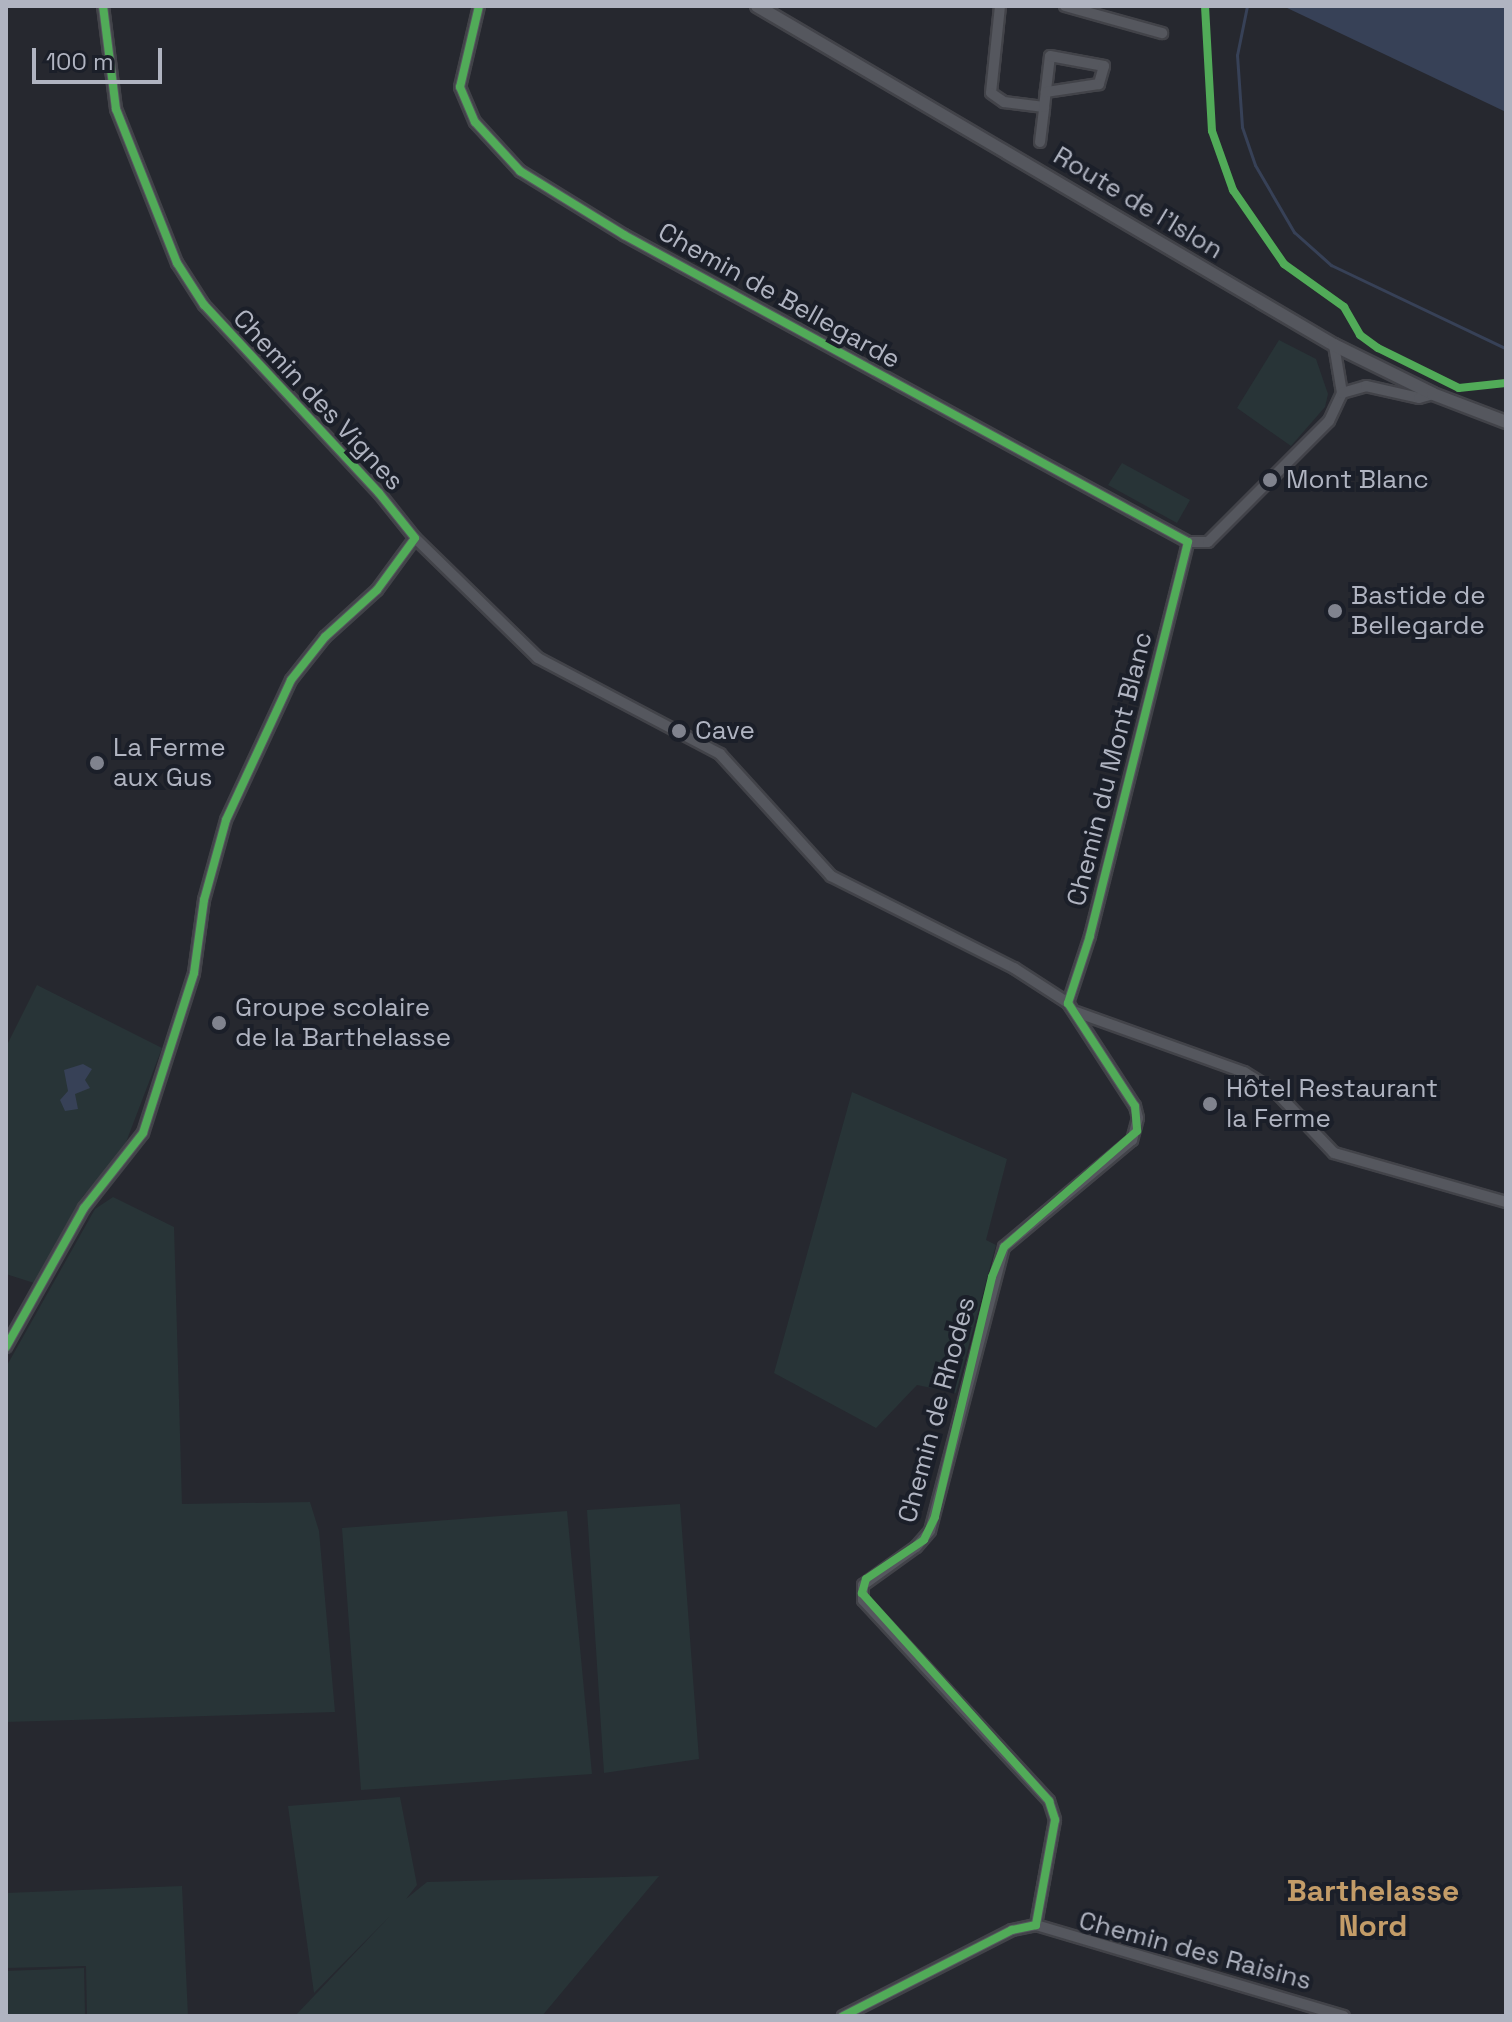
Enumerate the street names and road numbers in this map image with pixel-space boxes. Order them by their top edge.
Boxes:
street label: Route de l'Islon [1048,140,1228,266]
street label: Chemin de Bellegarde [652,216,906,376]
street label: Chemin des Vignes [226,303,410,497]
street label: Chemin du Mont Blanc [1061,629,1159,909]
street label: Chemin de Rhodes [892,1294,982,1526]
street label: Chemin des Raisins [1075,1905,1315,1997]

